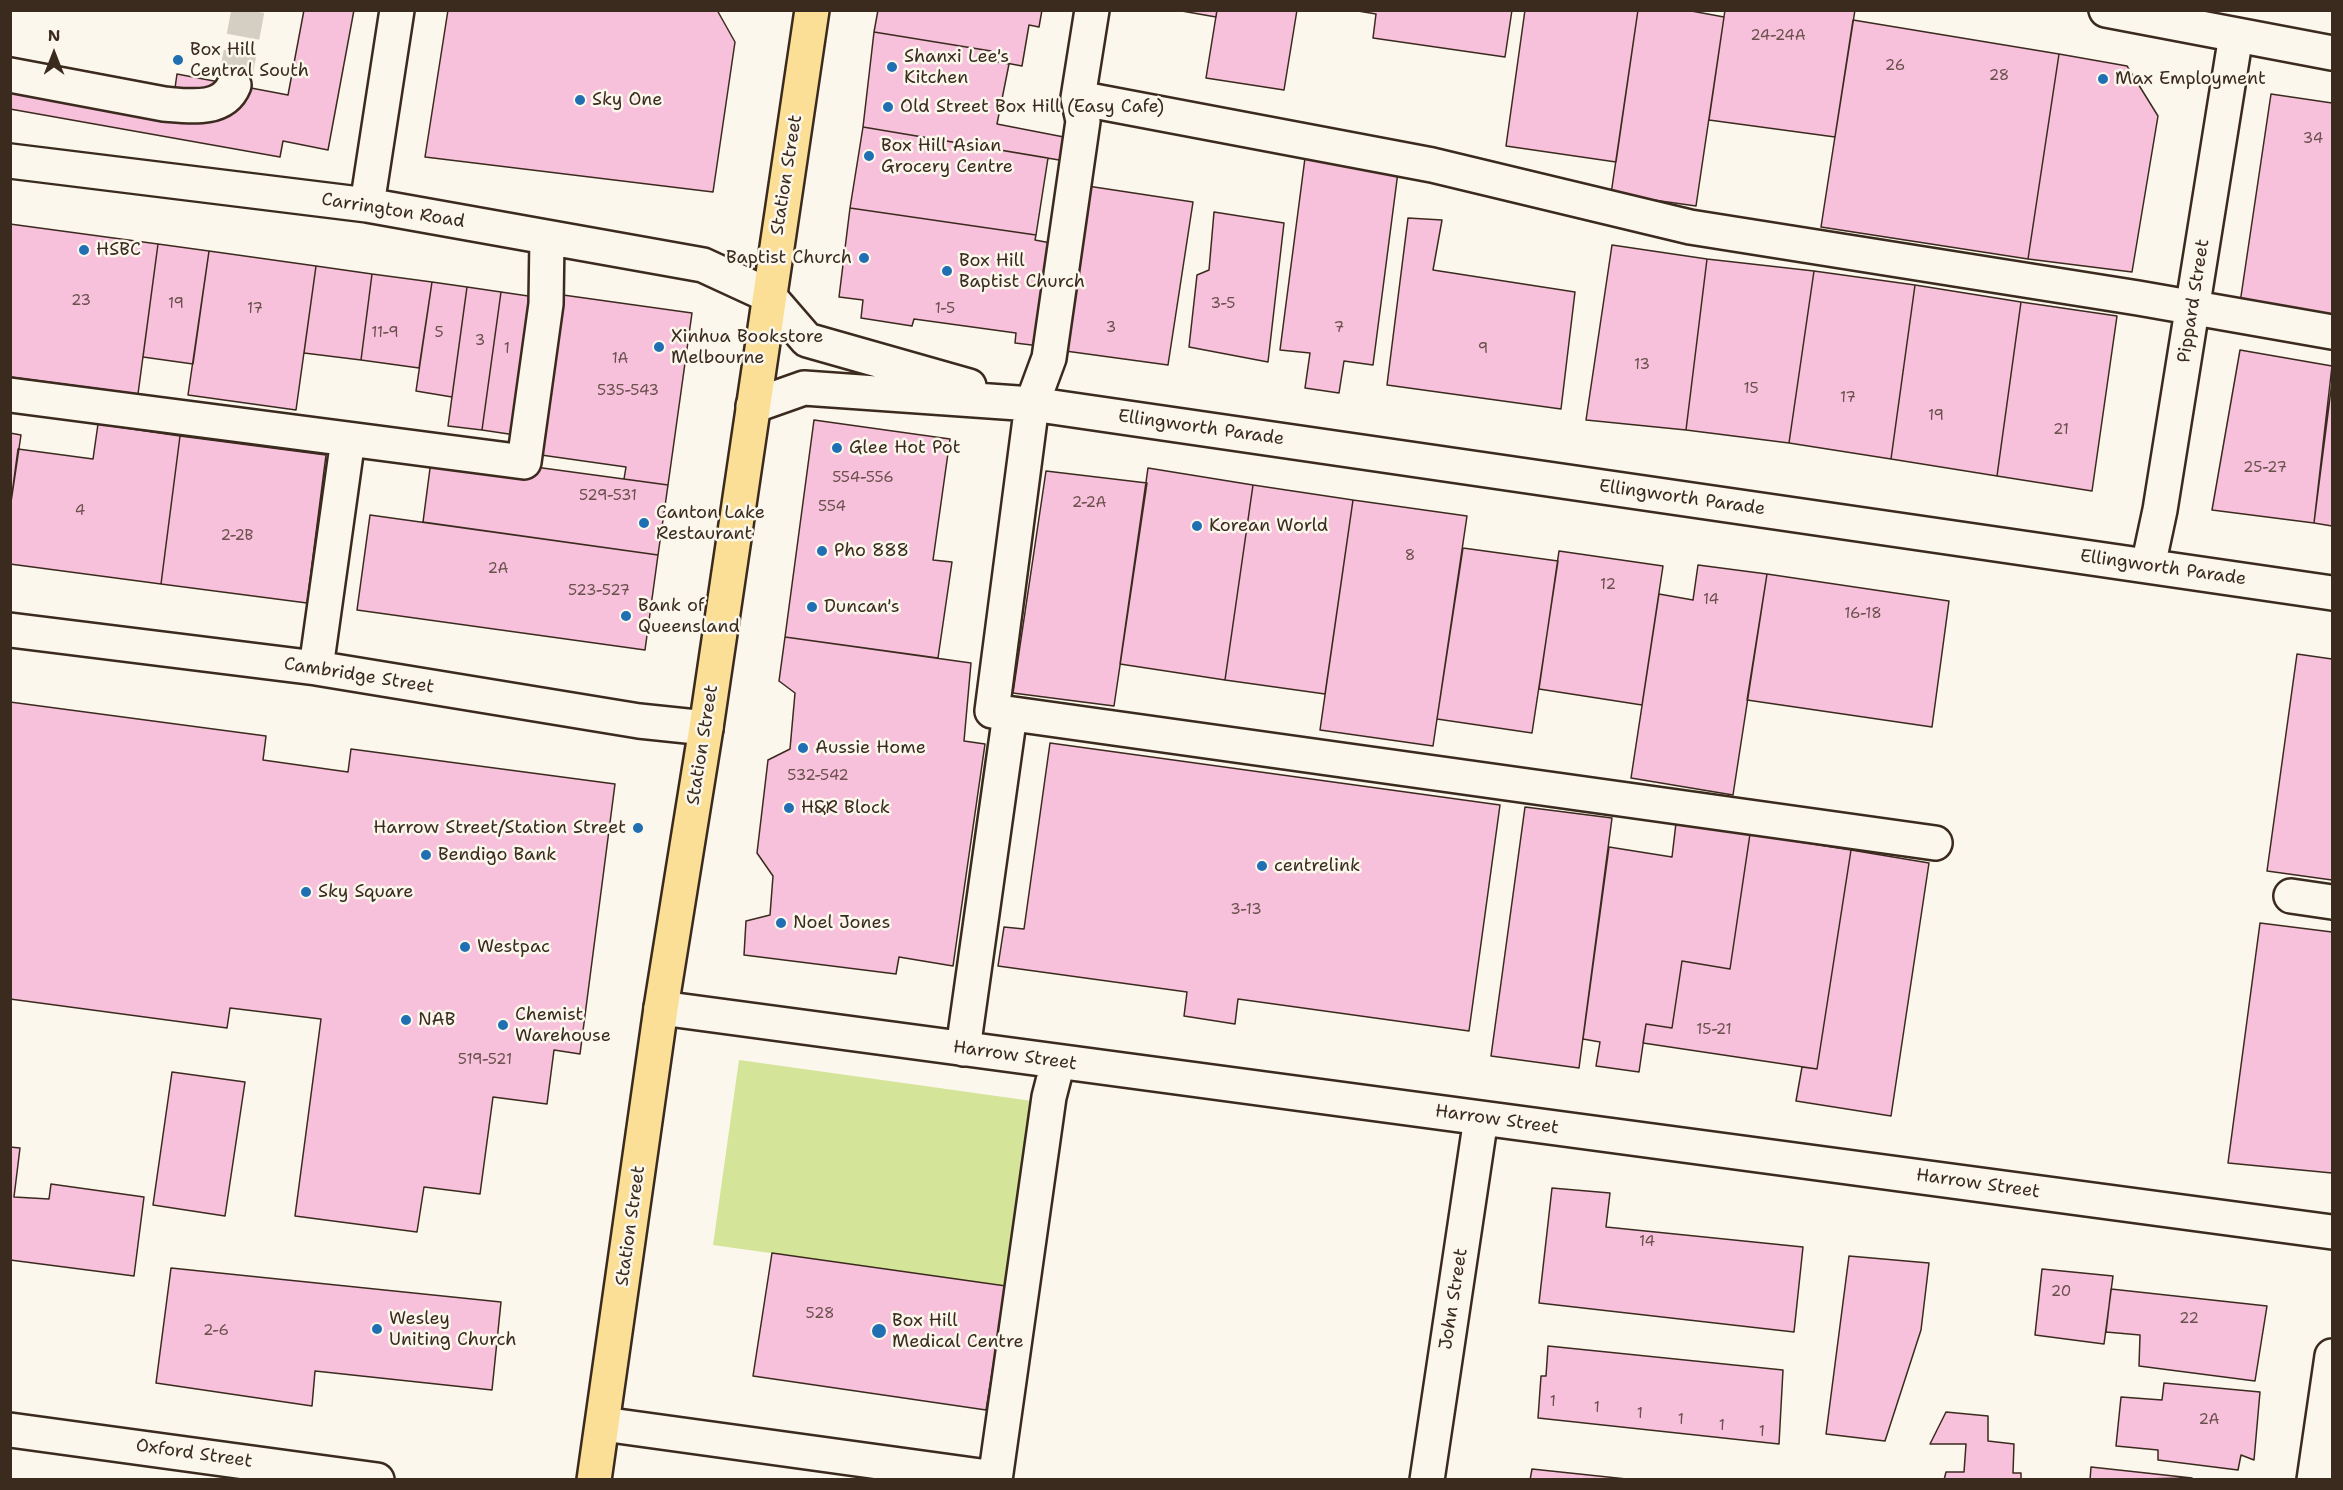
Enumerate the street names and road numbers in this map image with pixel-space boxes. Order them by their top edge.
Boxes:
street label: Station Street [767,113,807,237]
street label: Carrington Road [320,189,466,233]
street label: Pippard Street [2174,238,2214,364]
street label: Ellingworth Parade [1117,406,1285,450]
street label: Ellingworth Parade [1598,476,1766,520]
street label: Ellingworth Parade [2079,546,2247,590]
street label: Cambridge Street [282,653,436,699]
street label: Station Street [683,683,723,807]
street label: Harrow Street [952,1037,1078,1075]
street label: Harrow Street [1434,1101,1560,1139]
street label: Station Street [612,1164,650,1288]
street label: Harrow Street [1915,1165,2041,1203]
street label: John Street [1435,1247,1473,1351]
street label: Oxford Street [134,1435,254,1473]

